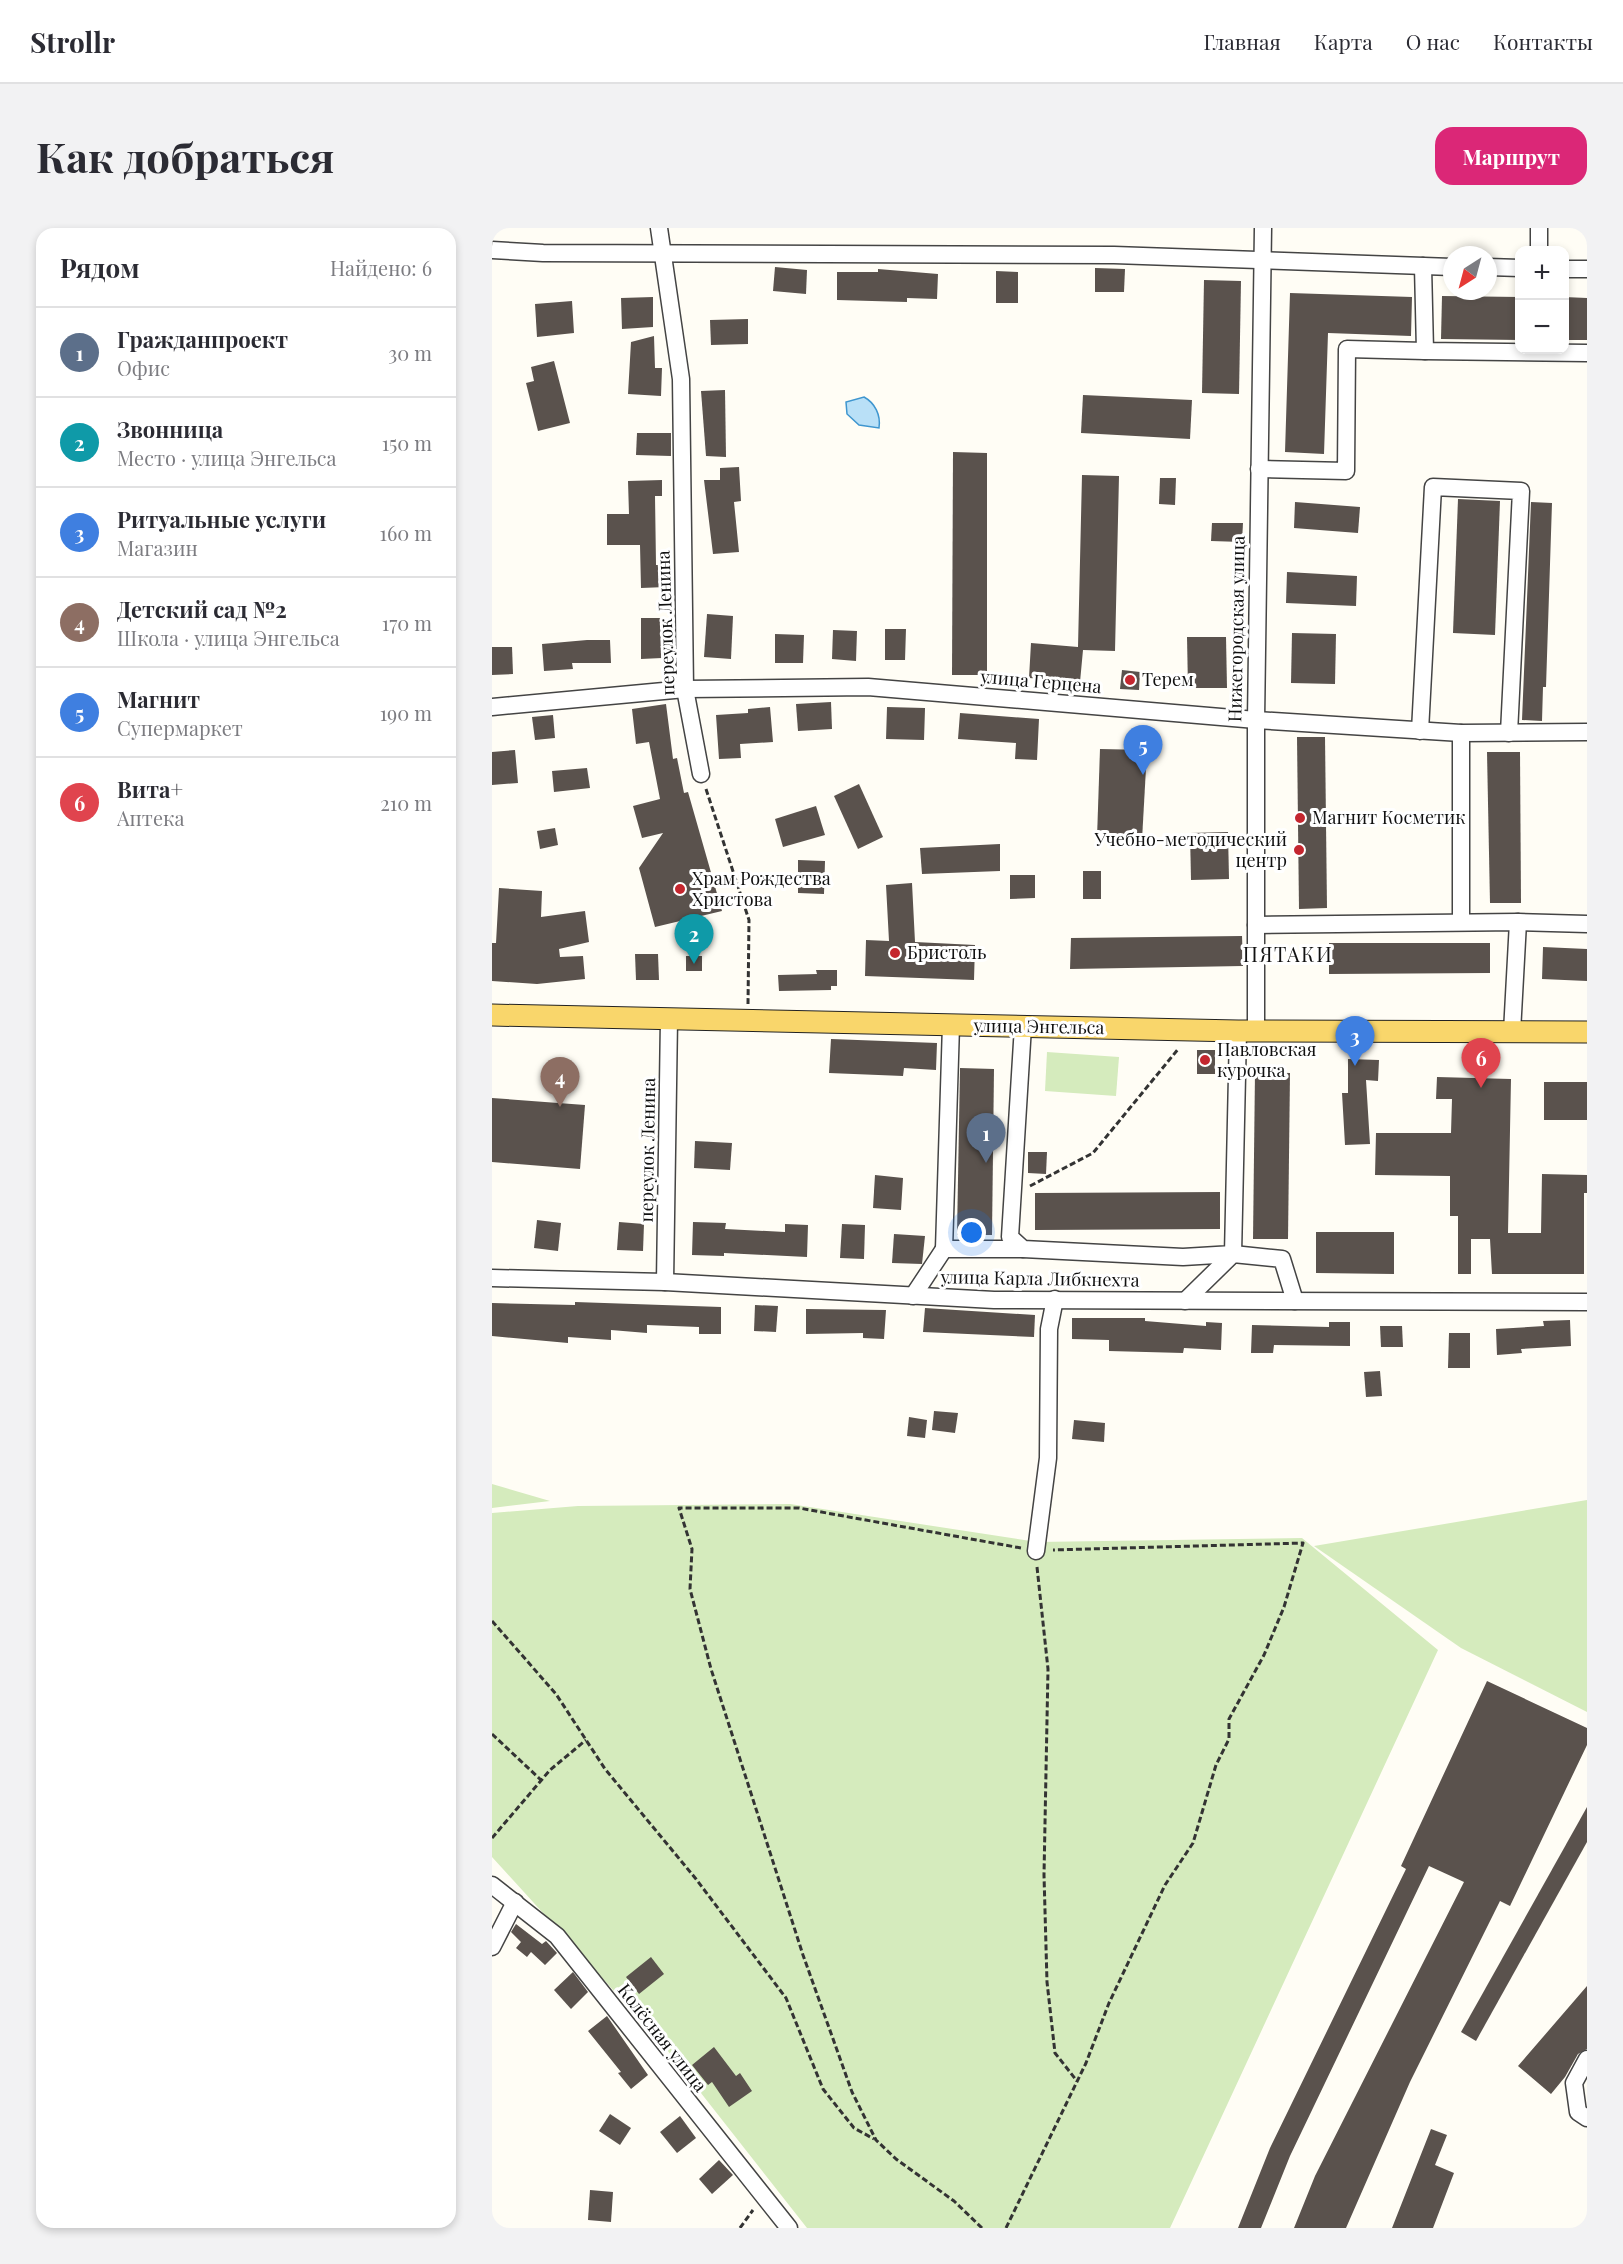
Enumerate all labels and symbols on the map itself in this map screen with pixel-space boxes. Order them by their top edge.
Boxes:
north arrow [1443,246,1497,300]
street label: Нижегородская улица [1222,535,1250,722]
street label: переулок Ленина [650,550,680,696]
street label: улица Герцена [979,664,1103,698]
place label: Терем [1142,667,1194,691]
marker: Терем [1123,673,1137,687]
pin: 5 [1124,726,1162,775]
place label: Магнит Косметик [1312,805,1466,829]
marker: Магнит Косметик [1293,811,1307,825]
place label: Учебно-методический центр [1093,827,1287,872]
marker: Учебно-методический центр [1292,843,1306,857]
place label: Храм Рождества Христова [692,866,831,911]
marker: Храм Рождества Христова [673,882,687,896]
pin: 2 [674,914,714,964]
place label: Бристоль [907,940,986,964]
district label: ПЯТАКИ [1243,940,1333,967]
marker: Бристоль [888,946,902,960]
street label: улица Энгельса [972,1013,1105,1039]
pin: 3 [1336,1016,1374,1066]
place label: Павловская курочка [1217,1037,1317,1082]
pin: 6 [1462,1038,1500,1088]
marker: Павловская курочка [1198,1053,1212,1067]
pin: 4 [540,1058,580,1107]
street label: переулок Ленина [634,1077,660,1223]
pin: 1 [966,1114,1006,1163]
your location [957,1218,986,1247]
street label: улица Карла Либкнехта [939,1264,1140,1292]
street label: Колёсная улица [613,1978,713,2097]

